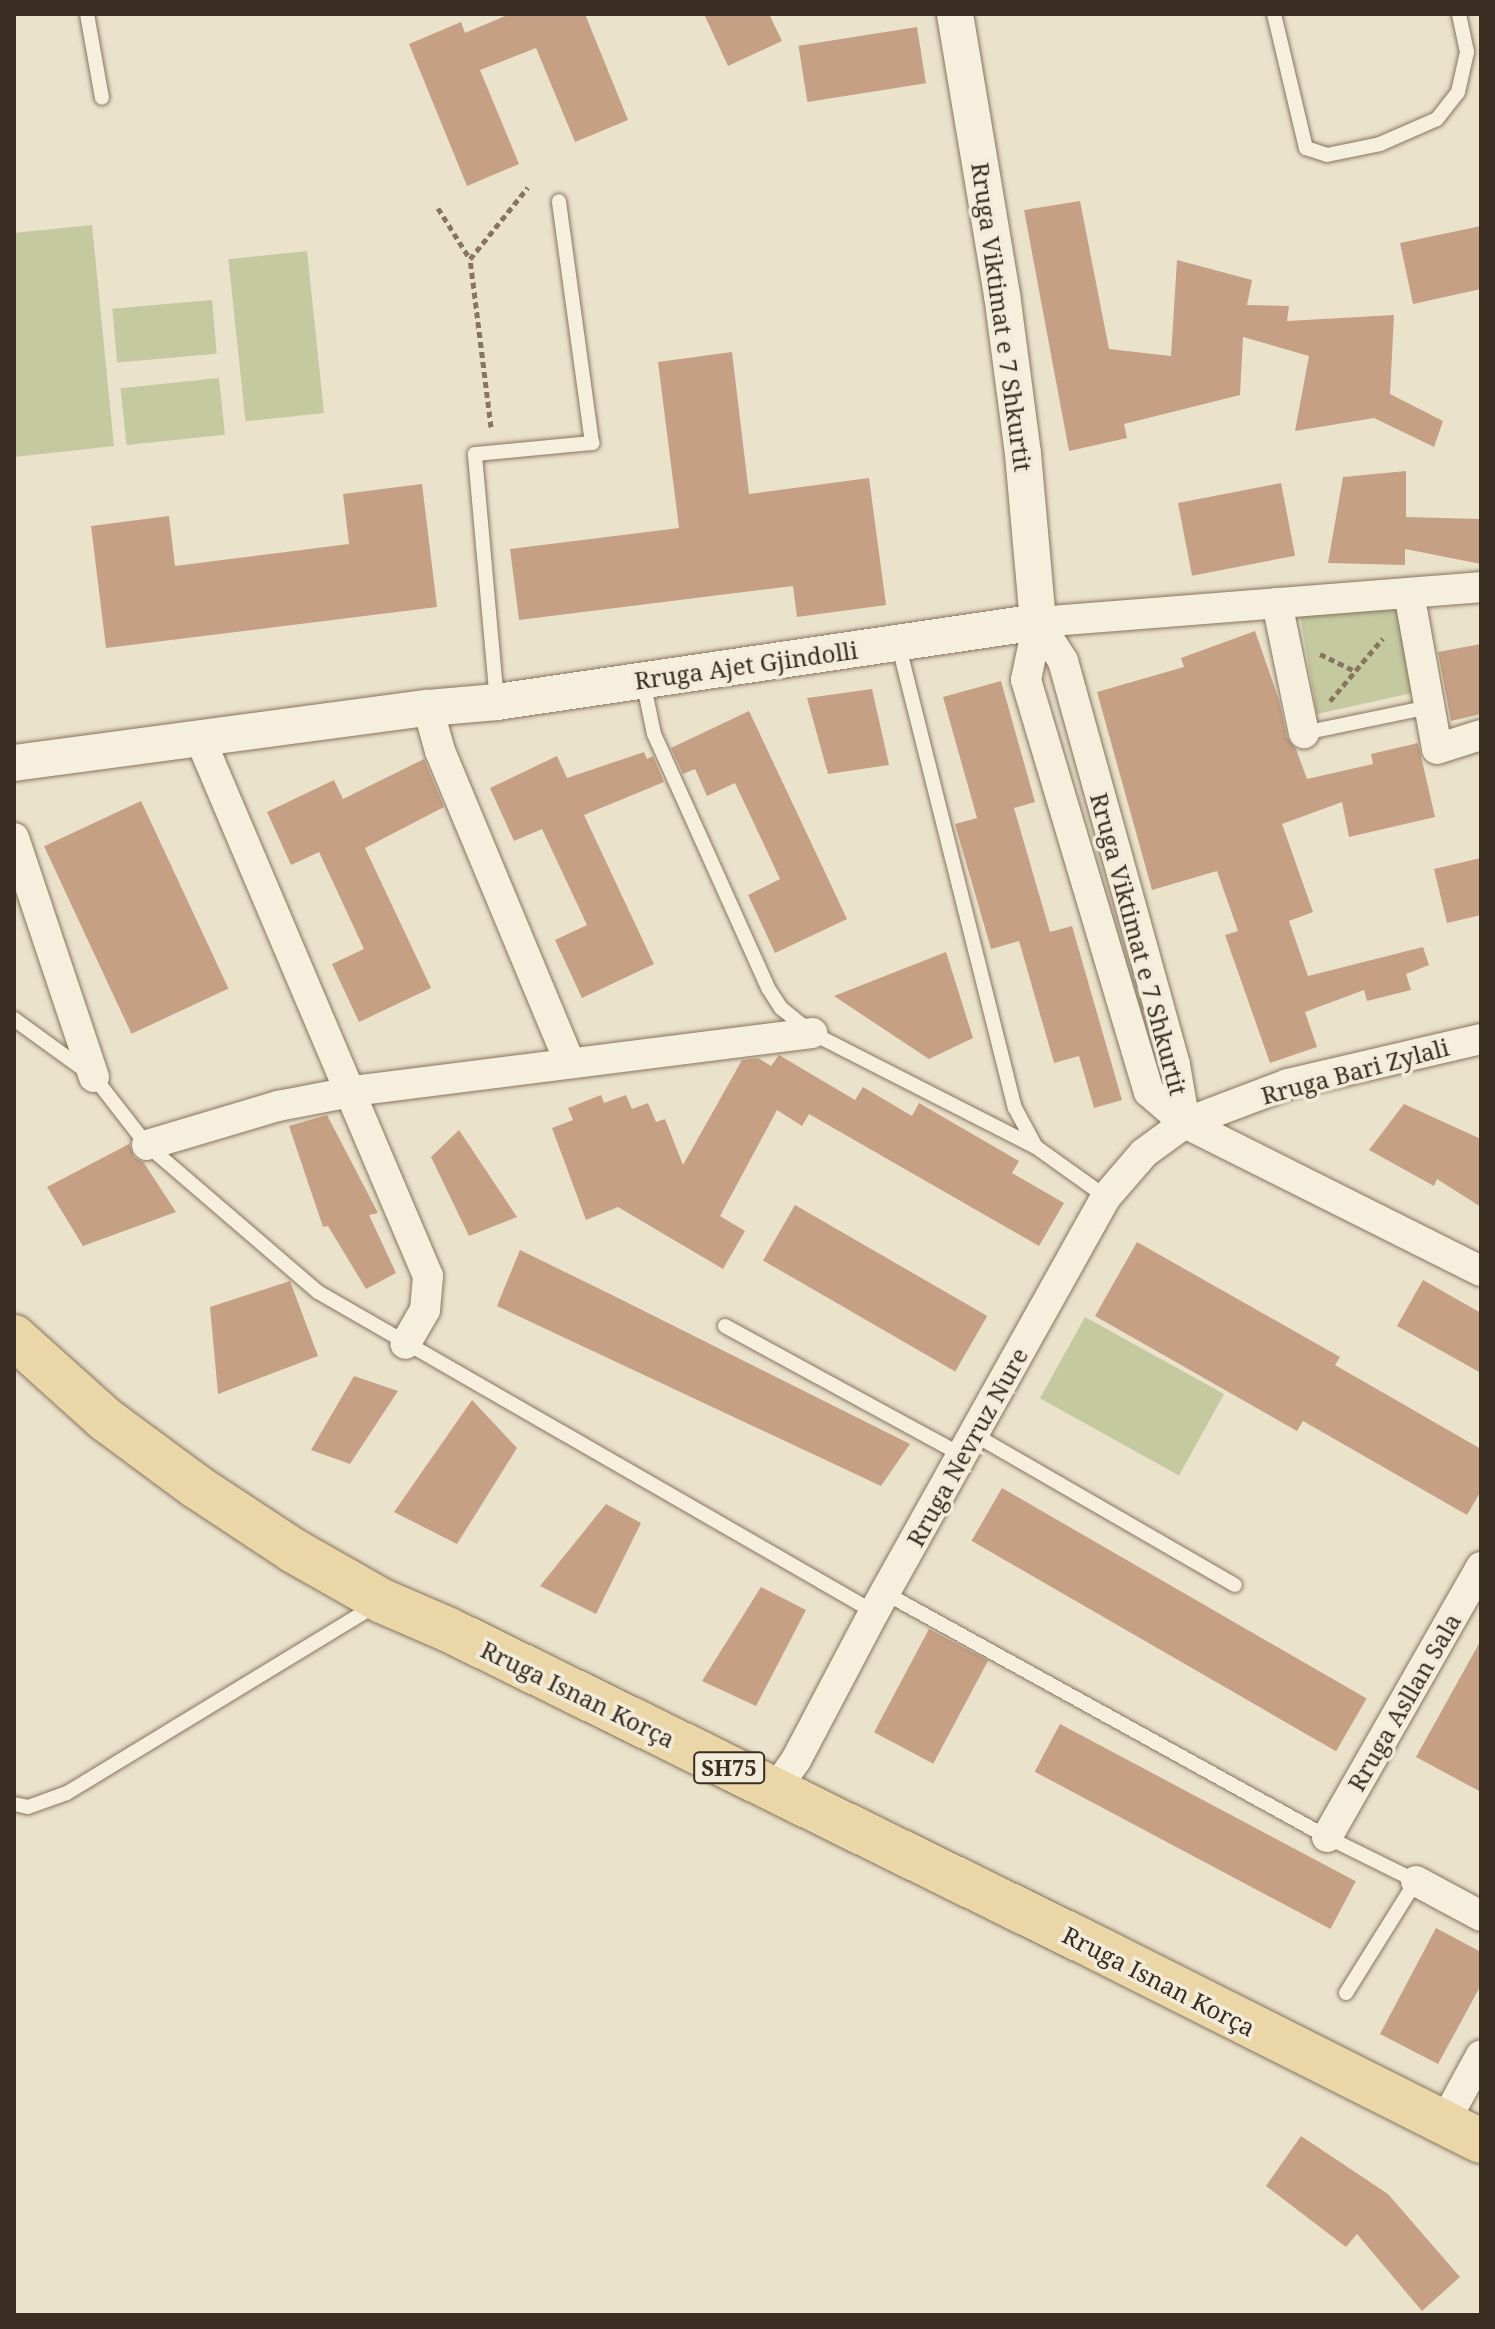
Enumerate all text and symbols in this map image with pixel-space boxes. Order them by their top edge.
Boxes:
street label: Rruga Viktimat e 7 Shkurtit [966,160,1038,474]
street label: Rruga Ajet Gjindolli [632,635,860,695]
street label: Rruga Viktimat e 7 Shkurtit [1085,790,1193,1098]
street label: Rruga Bari Zylali [1258,1032,1452,1110]
street label: Rruga Nevruz Nure [900,1343,1034,1551]
street label: Rruga Asllan Sala [1341,1608,1467,1796]
street label: Rruga Isnan Korça [476,1635,680,1753]
road number: SH75 [693,1750,765,1786]
street label: Rruga Isnan Korça [1058,1920,1260,2042]

